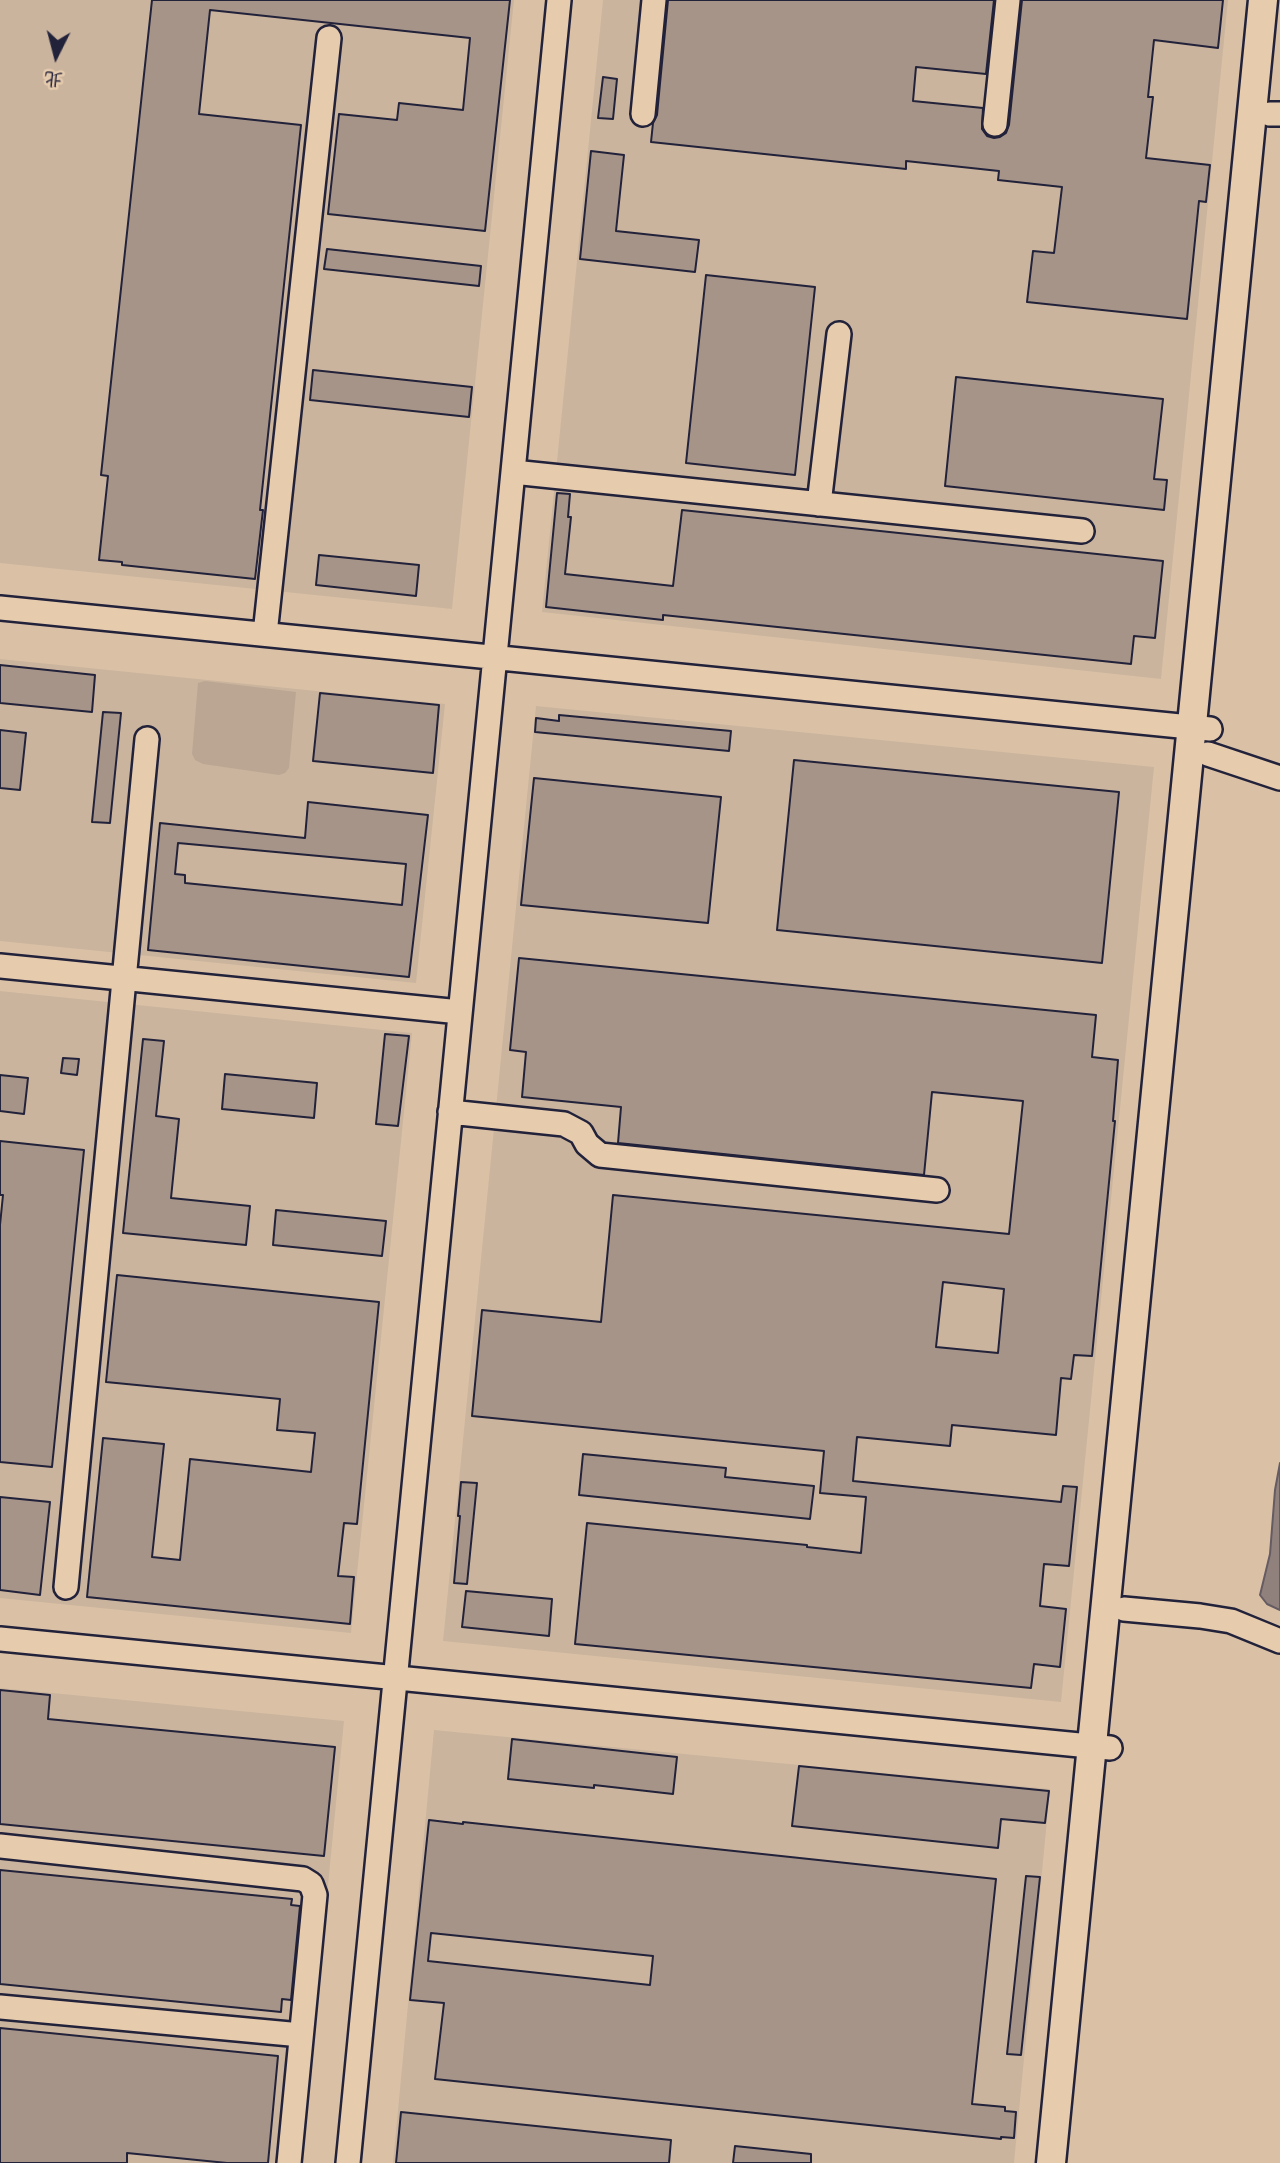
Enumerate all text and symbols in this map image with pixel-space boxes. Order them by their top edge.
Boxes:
north arrow [21,21,91,91]
text: 北 [43,63,65,92]

